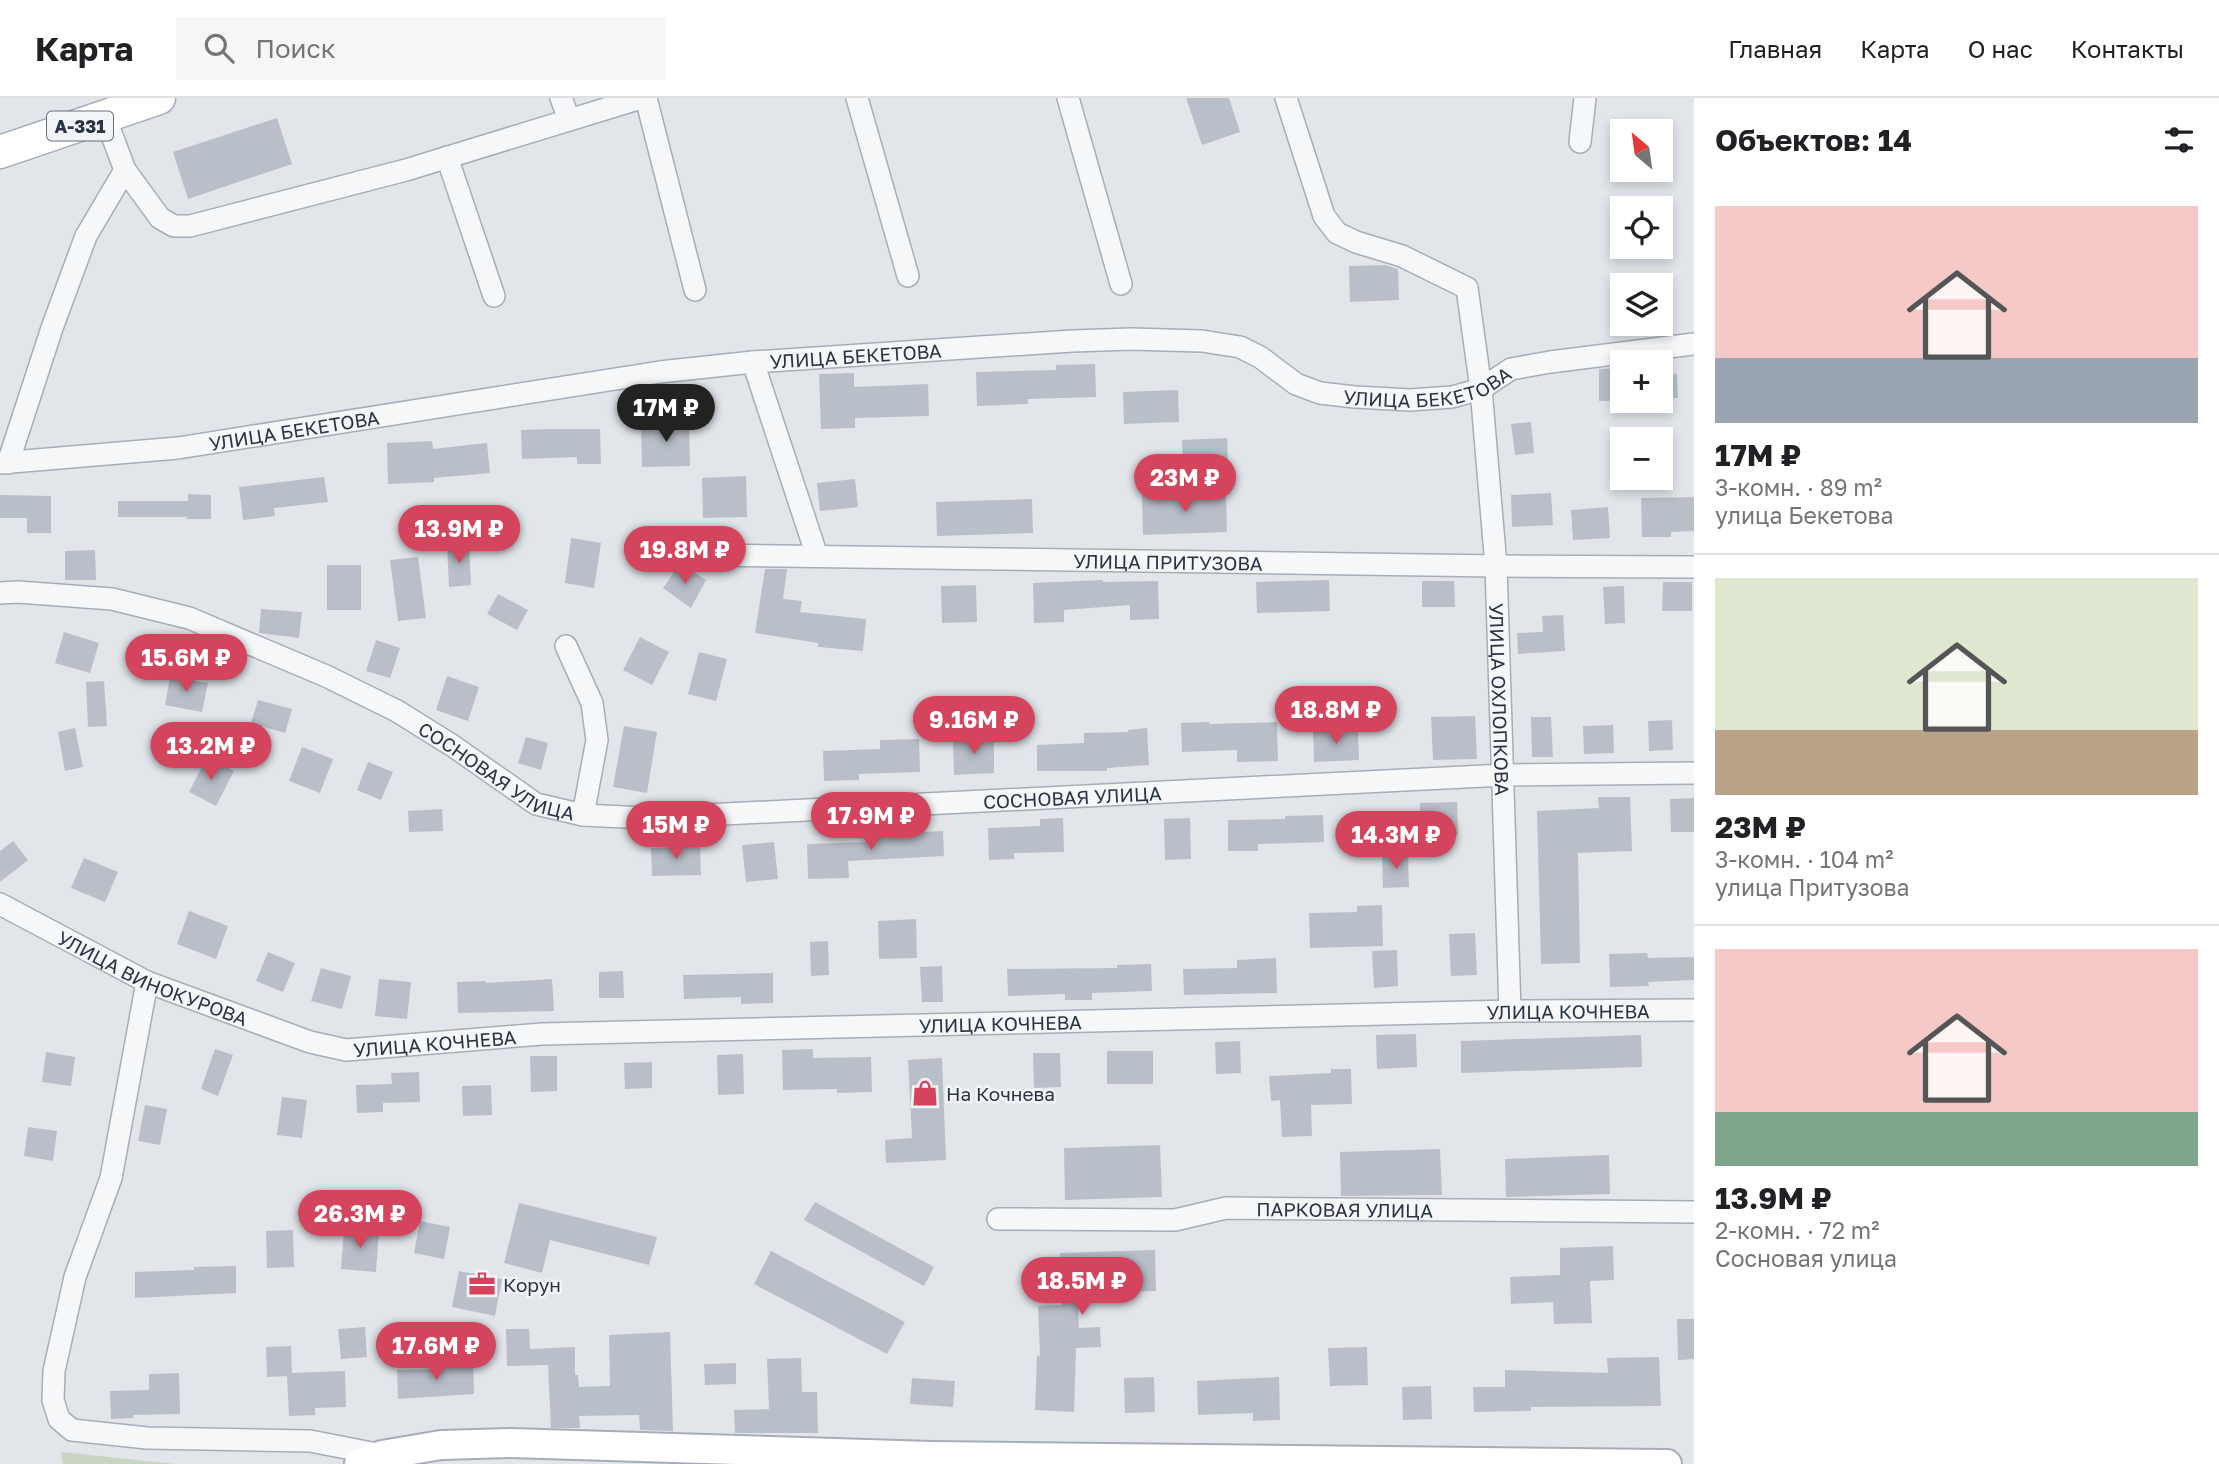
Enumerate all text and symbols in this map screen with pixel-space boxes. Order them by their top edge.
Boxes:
search box [176,17,666,80]
text: Карта [35,29,134,68]
icon: search [200,29,238,67]
text: Поиск [256,33,336,64]
text: Главная [1728,34,1822,63]
text: Карта [1860,34,1930,63]
text: О нас [1968,34,2033,63]
text: Контакты [2071,34,2184,63]
road number: А-331 [47,111,113,140]
north arrow [1610,119,1673,182]
map controls [1610,119,1673,490]
icon: filters [2160,121,2198,159]
text: Объектов: 14 [1715,122,1912,158]
button: locate [1610,196,1673,259]
icon: home [1894,252,2020,378]
button: layers [1610,273,1673,336]
street label: УЛИЦА БЕКЕТОВА [769,338,943,372]
button: + [1610,350,1673,413]
street label: УЛИЦА БЕКЕТОВА [1342,361,1515,412]
pin: 17M ₽ [617,384,715,444]
text: 17M ₽ [633,393,699,421]
street label: УЛИЦА БЕКЕТОВА [207,405,381,454]
button: − [1610,427,1673,490]
text: 17M ₽ [1715,437,1801,473]
pin: 23M ₽ [1136,454,1234,514]
text: 23M ₽ [1150,463,1220,491]
text: 3-комн. · 89 m² [1715,473,1882,501]
text: улица Бекетова [1715,501,1893,529]
pin: 13.9M ₽ [394,505,524,565]
text: 13.9M ₽ [414,514,504,542]
pin: 19.8M ₽ [620,526,750,586]
text: 19.8M ₽ [640,535,730,563]
street label: УЛИЦА ПРИТУЗОВА [1073,549,1263,574]
street label: УЛИЦА ОХЛОПКОВА [1486,603,1515,796]
icon: home [1894,624,2020,750]
pin: 15.6M ₽ [121,634,251,694]
text: 15.6M ₽ [141,643,231,671]
pin: 18.8M ₽ [1271,686,1401,746]
text: 18.8M ₽ [1291,695,1381,723]
pin: 9.16M ₽ [909,696,1039,756]
text: 9.16M ₽ [929,705,1019,733]
street label: СОСНОВАЯ УЛИЦА [415,716,577,824]
pin: 13.2M ₽ [146,722,276,782]
text: 13.2M ₽ [166,731,256,759]
street label: СОСНОВАЯ УЛИЦА [982,781,1162,813]
pin: 17.9M ₽ [806,792,936,852]
text: 17.9M ₽ [827,801,915,829]
pin: 15M ₽ [627,802,725,861]
text: 23M ₽ [1715,809,1806,845]
text: 15M ₽ [642,810,710,838]
pin: 14.3M ₽ [1331,812,1461,871]
text: 14.3M ₽ [1351,820,1441,848]
text: 3-комн. · 104 m² [1715,845,1893,873]
text: улица Притузова [1715,873,1910,901]
street label: УЛИЦА ВИНОКУРОВА [54,925,251,1030]
icon: home [1894,995,2020,1121]
street label: УЛИЦА КОЧНЕВА [1486,999,1650,1023]
street label: УЛИЦА КОЧНЕВА [918,1010,1082,1037]
street label: УЛИЦА КОЧНЕВА [353,1025,517,1061]
shop icon: На Кочнева [910,1078,940,1108]
place label: На Кочнева [946,1082,1055,1105]
text: 13.9M ₽ [1715,1180,1832,1216]
pin: 26.3M ₽ [295,1190,425,1250]
street label: ПАРКОВАЯ УЛИЦА [1256,1197,1433,1221]
text: 26.3M ₽ [314,1199,406,1227]
text: 2-комн. · 72 m² [1715,1216,1879,1244]
text: Сосновая улица [1715,1244,1897,1272]
pin: 18.5M ₽ [1017,1258,1147,1317]
text: 18.5M ₽ [1037,1266,1127,1294]
office icon: Корун [467,1269,497,1299]
place label: Корун [503,1273,561,1296]
pin: 17.6M ₽ [371,1322,501,1382]
text: 17.6M ₽ [392,1331,480,1359]

